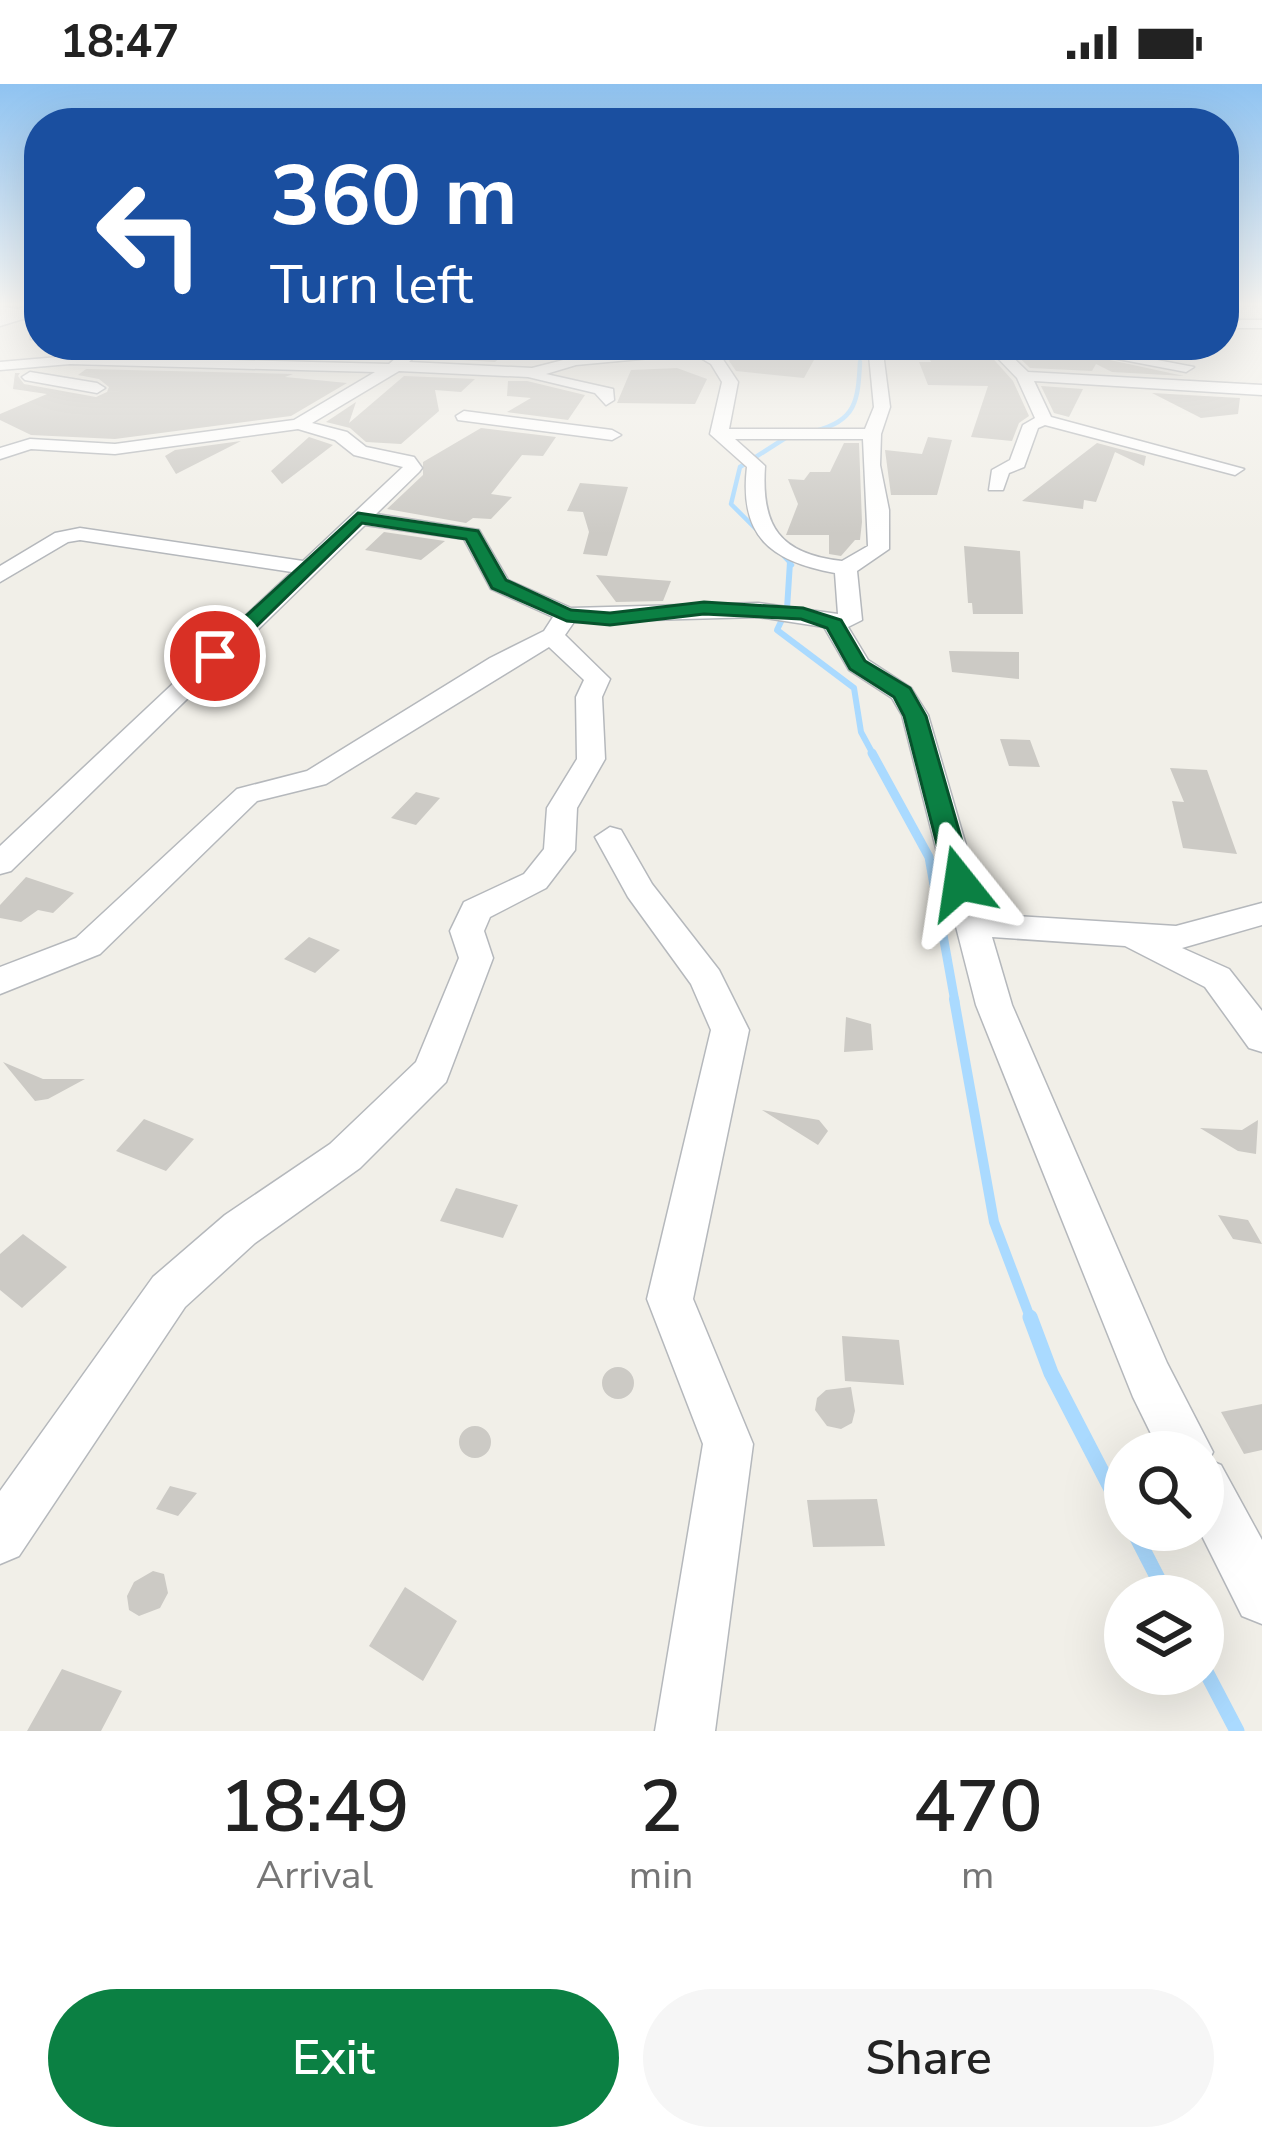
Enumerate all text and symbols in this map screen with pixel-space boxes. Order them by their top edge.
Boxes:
text: 18:47 [60,12,179,73]
text: 360 m [270,139,518,254]
icon: left [72,156,228,312]
text: Turn left [270,248,473,322]
pin [164,605,266,707]
icon: arrive [182,623,248,689]
position arrow [897,820,1023,946]
map controls [1104,1431,1224,1695]
button: search [1104,1431,1224,1551]
button: layers [1104,1575,1224,1695]
text: 18:49 [219,1758,409,1856]
text: 2 [640,1758,683,1856]
text: 470 [913,1758,1042,1856]
text: Arrival [256,1849,373,1902]
text: min [629,1849,693,1902]
text: m [961,1849,994,1902]
button: Exit [48,1989,619,2127]
button: Share [643,1989,1214,2127]

